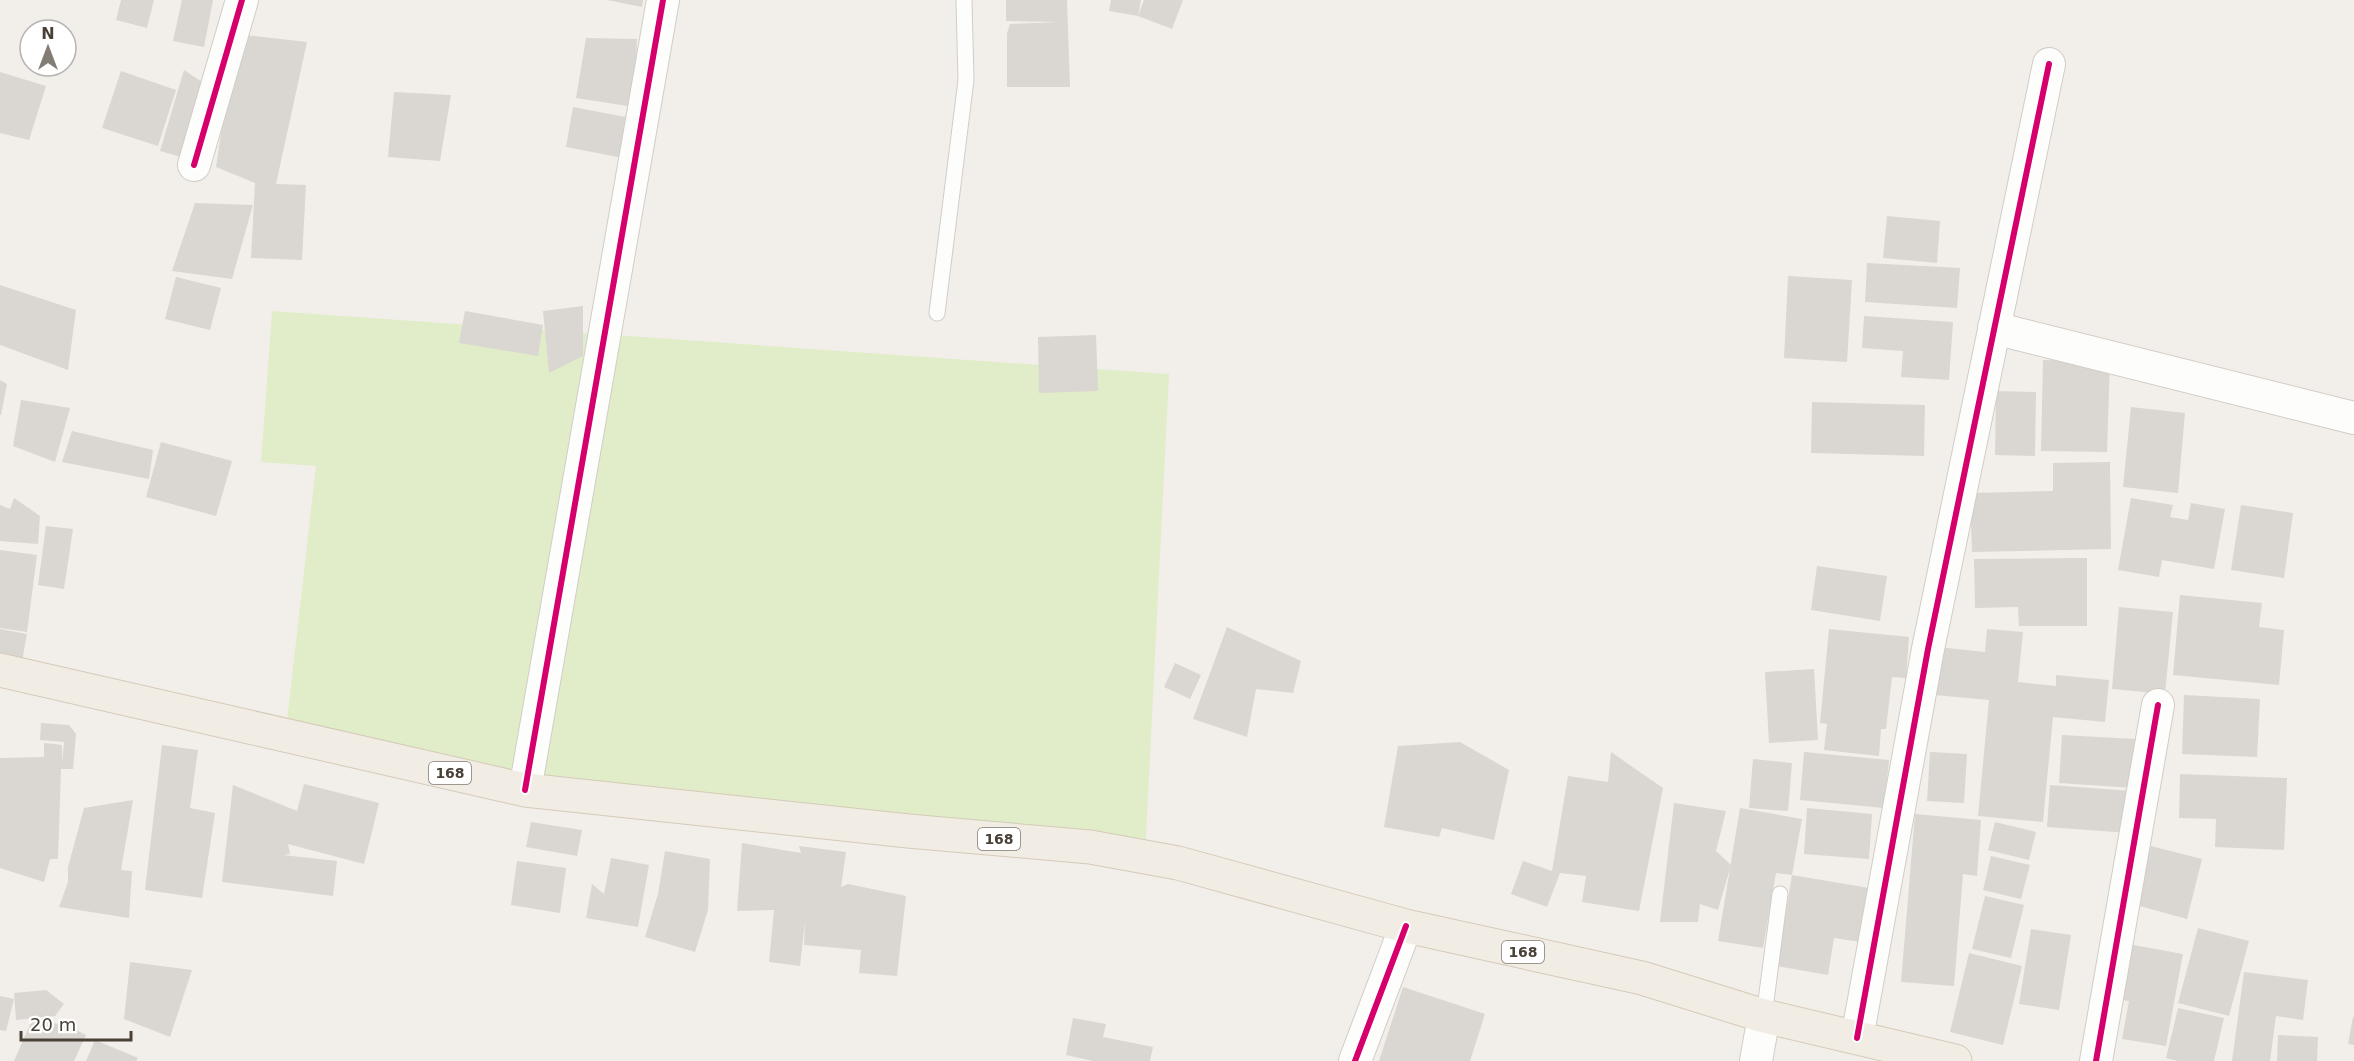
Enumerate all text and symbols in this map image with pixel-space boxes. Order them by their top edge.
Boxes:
north arrow [18,18,78,78]
text: N [41,24,55,43]
road number: 168 [429,762,471,784]
road number: 168 [978,828,1020,850]
road number: 168 [1502,941,1544,963]
scale bar [21,1004,130,1042]
text: 20 m [30,1014,76,1035]

